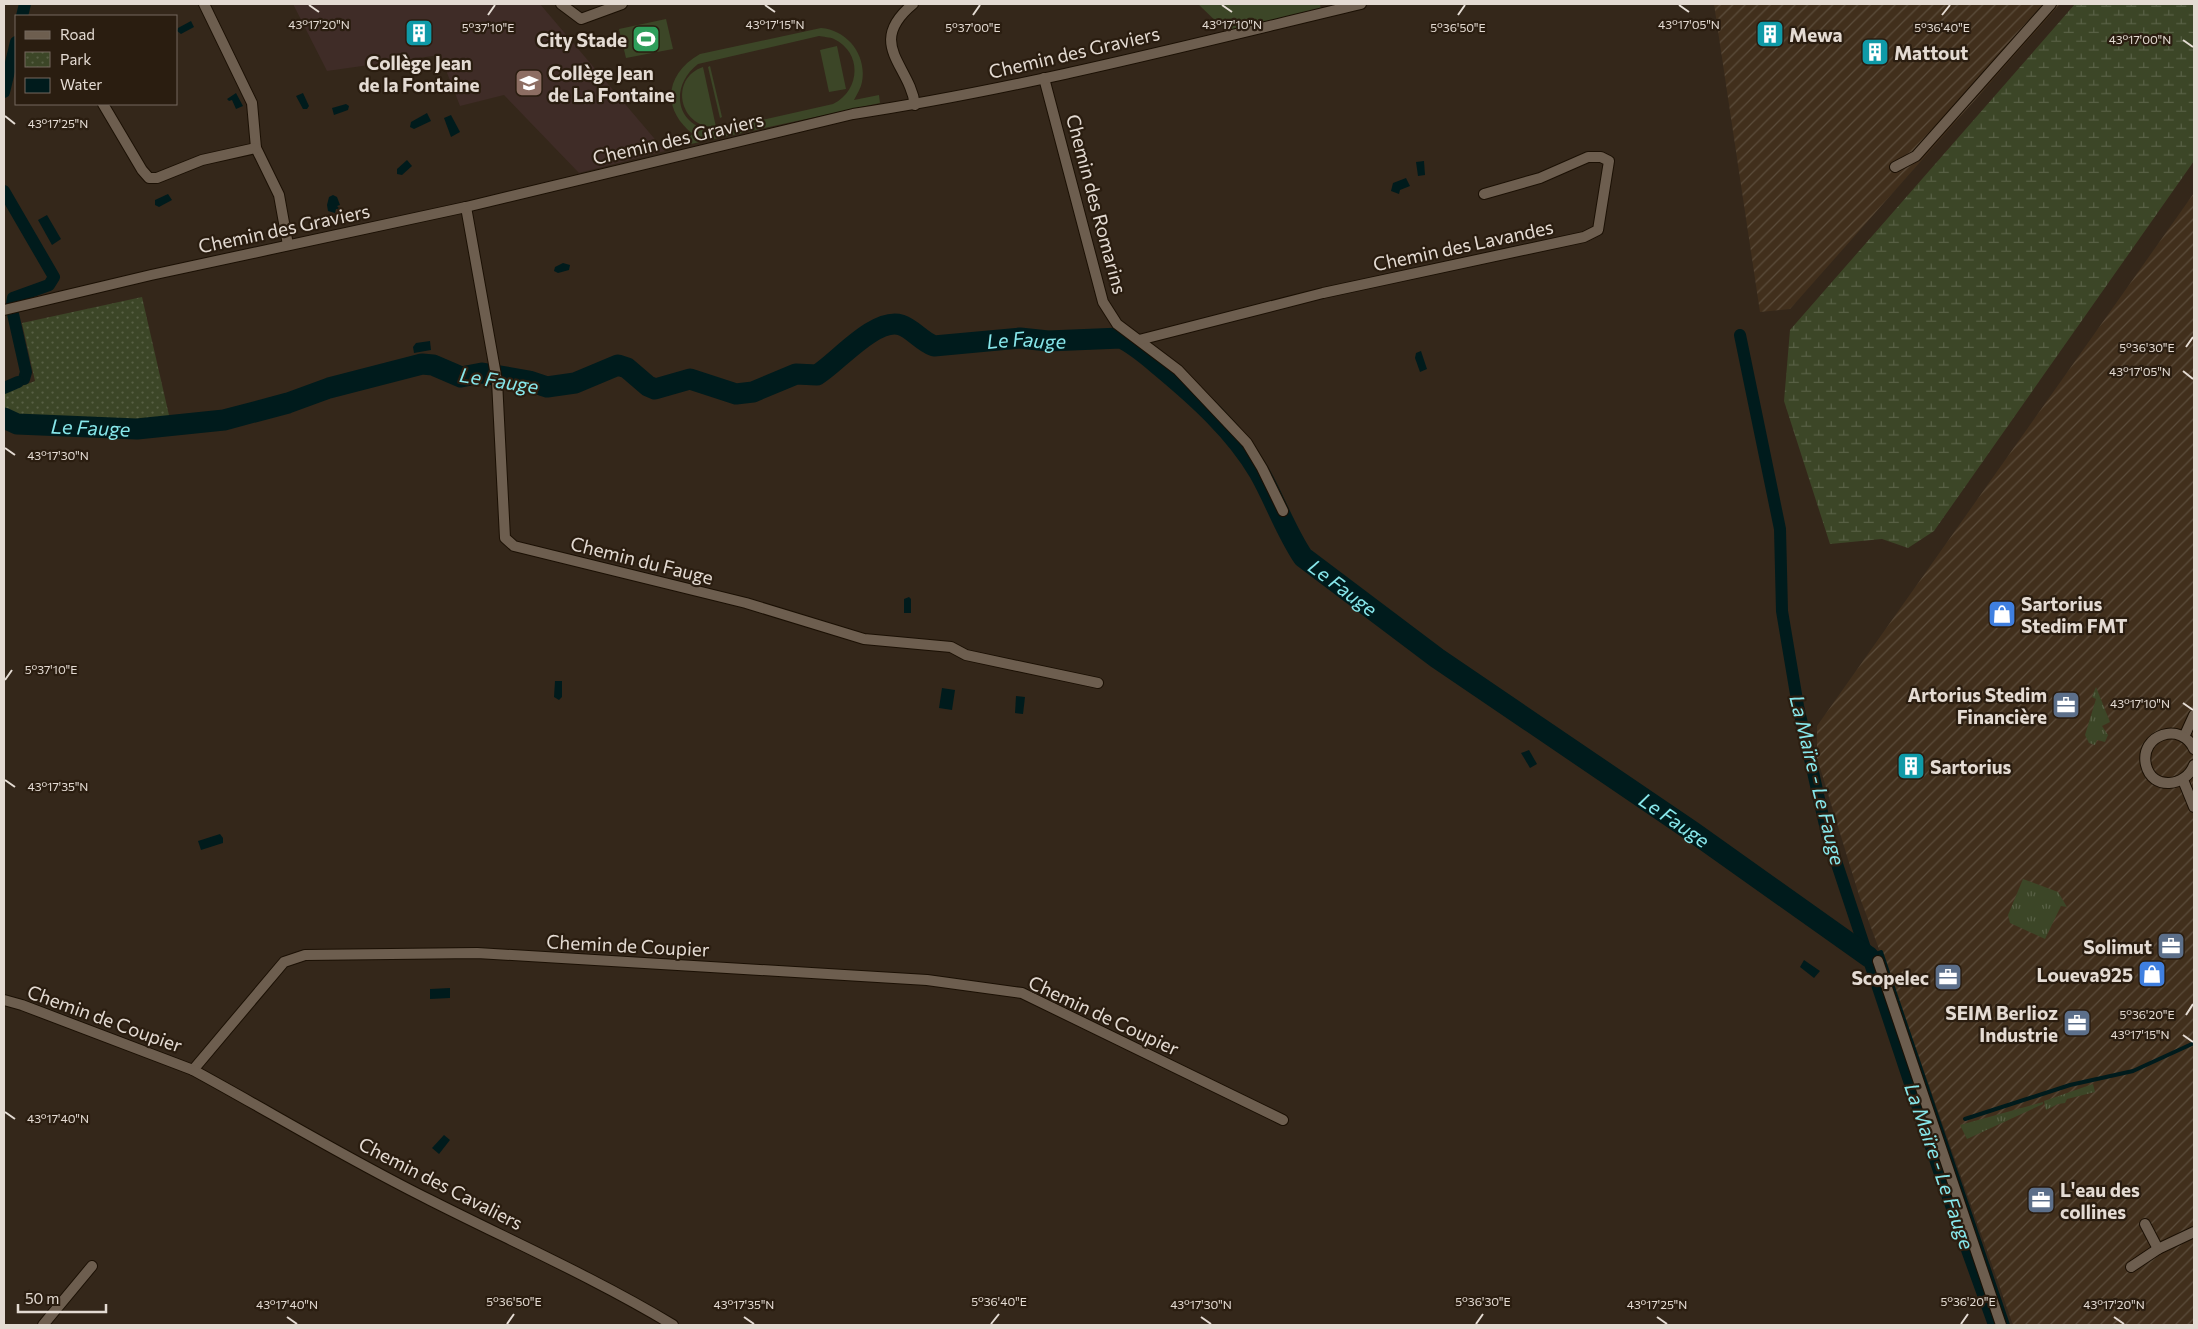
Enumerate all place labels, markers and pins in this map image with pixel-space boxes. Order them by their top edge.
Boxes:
building icon: Collège Jean de la Fontaine [404,18,434,48]
building icon: Mewa [1755,19,1785,49]
place label: Mewa [1789,23,1843,46]
sports icon: City Stade [631,24,661,54]
place label: City Stade [536,28,627,51]
building icon: Mattout [1860,37,1890,67]
place label: Mattout [1894,41,1968,64]
place label: Collège Jean de la Fontaine [359,51,480,96]
place label: Collège Jean de La Fontaine [548,61,675,106]
school or university icon: Collège Jean de La Fontaine [514,68,544,98]
place label: Sartorius Stedim FMT [2021,592,2128,637]
shop icon: Sartorius Stedim FMT [1987,599,2017,629]
place label: Artorius Stedim Financière [1908,683,2047,728]
office icon: Artorius Stedim Financière [2051,690,2081,720]
building icon: Sartorius [1896,751,1926,781]
place label: Sartorius [1930,755,2012,778]
office icon: Solimut [2156,931,2186,961]
place label: Solimut [2083,935,2152,958]
shop icon: Loueva925 [2137,959,2167,989]
office icon: Scopelec [1933,962,1963,992]
place label: Loueva925 [2036,963,2133,986]
place label: Scopelec [1851,966,1929,989]
place label: SEIM Berlioz Industrie [1945,1001,2058,1046]
office icon: SEIM Berlioz Industrie [2062,1008,2092,1038]
place label: L'eau des collines [2060,1178,2140,1223]
office icon: L'eau des collines [2026,1185,2056,1215]

